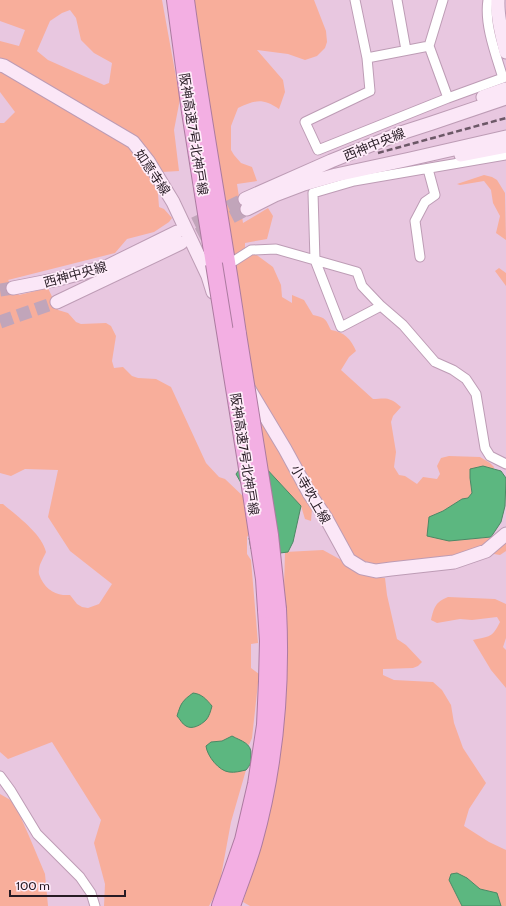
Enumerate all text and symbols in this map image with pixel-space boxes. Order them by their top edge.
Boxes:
street label: 阪神高速7号北神戸線 [176,72,212,196]
street label: 西神中央線 [341,124,407,164]
street label: 如意寺線 [132,146,174,198]
street label: 西神中央線 [42,258,108,290]
street label: 阪神高速7号北神戸線 [227,392,263,516]
street label: 小寺吹上線 [288,462,334,526]
scale bar [10,872,125,898]
text: 100 m [16,878,50,893]

